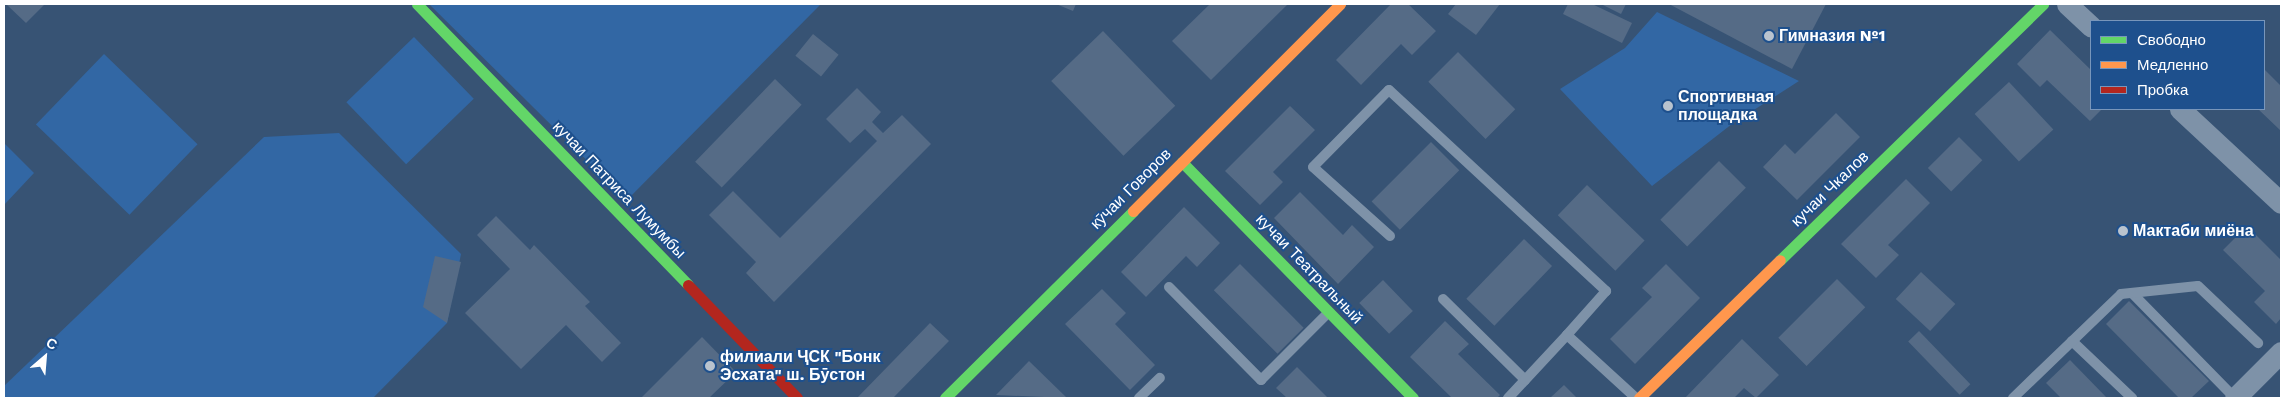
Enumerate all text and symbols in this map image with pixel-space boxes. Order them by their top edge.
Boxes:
legend [2090,20,2265,110]
place label: Гимназия №1 [1779,26,1885,46]
marker: Гимназия №1 [1763,30,1775,42]
text: Свободно [2137,31,2206,49]
text: Медленно [2137,56,2208,74]
text: Пробка [2137,81,2188,99]
place label: Спортивная площадка [1678,87,1774,125]
marker: Спортивная площадка [1662,100,1674,112]
street label: кучаи Патриса Лумумбы [548,117,690,263]
street label: кӯчаи Говоров [1087,145,1175,233]
street label: кучаи Чкалов [1787,147,1873,231]
street label: кучаи Театральный [1252,210,1366,328]
place label: Мактаби миёна [2133,221,2254,241]
marker: Мактаби миёна [2117,225,2129,237]
north arrow [20,332,70,382]
text: С [44,334,60,353]
place label: филиали ҶСК "Бонк Эсхата" ш. Бӯстон [720,347,881,385]
marker: филиали ҶСК "Бонк Эсхата" ш. Бӯстон [704,360,716,372]

